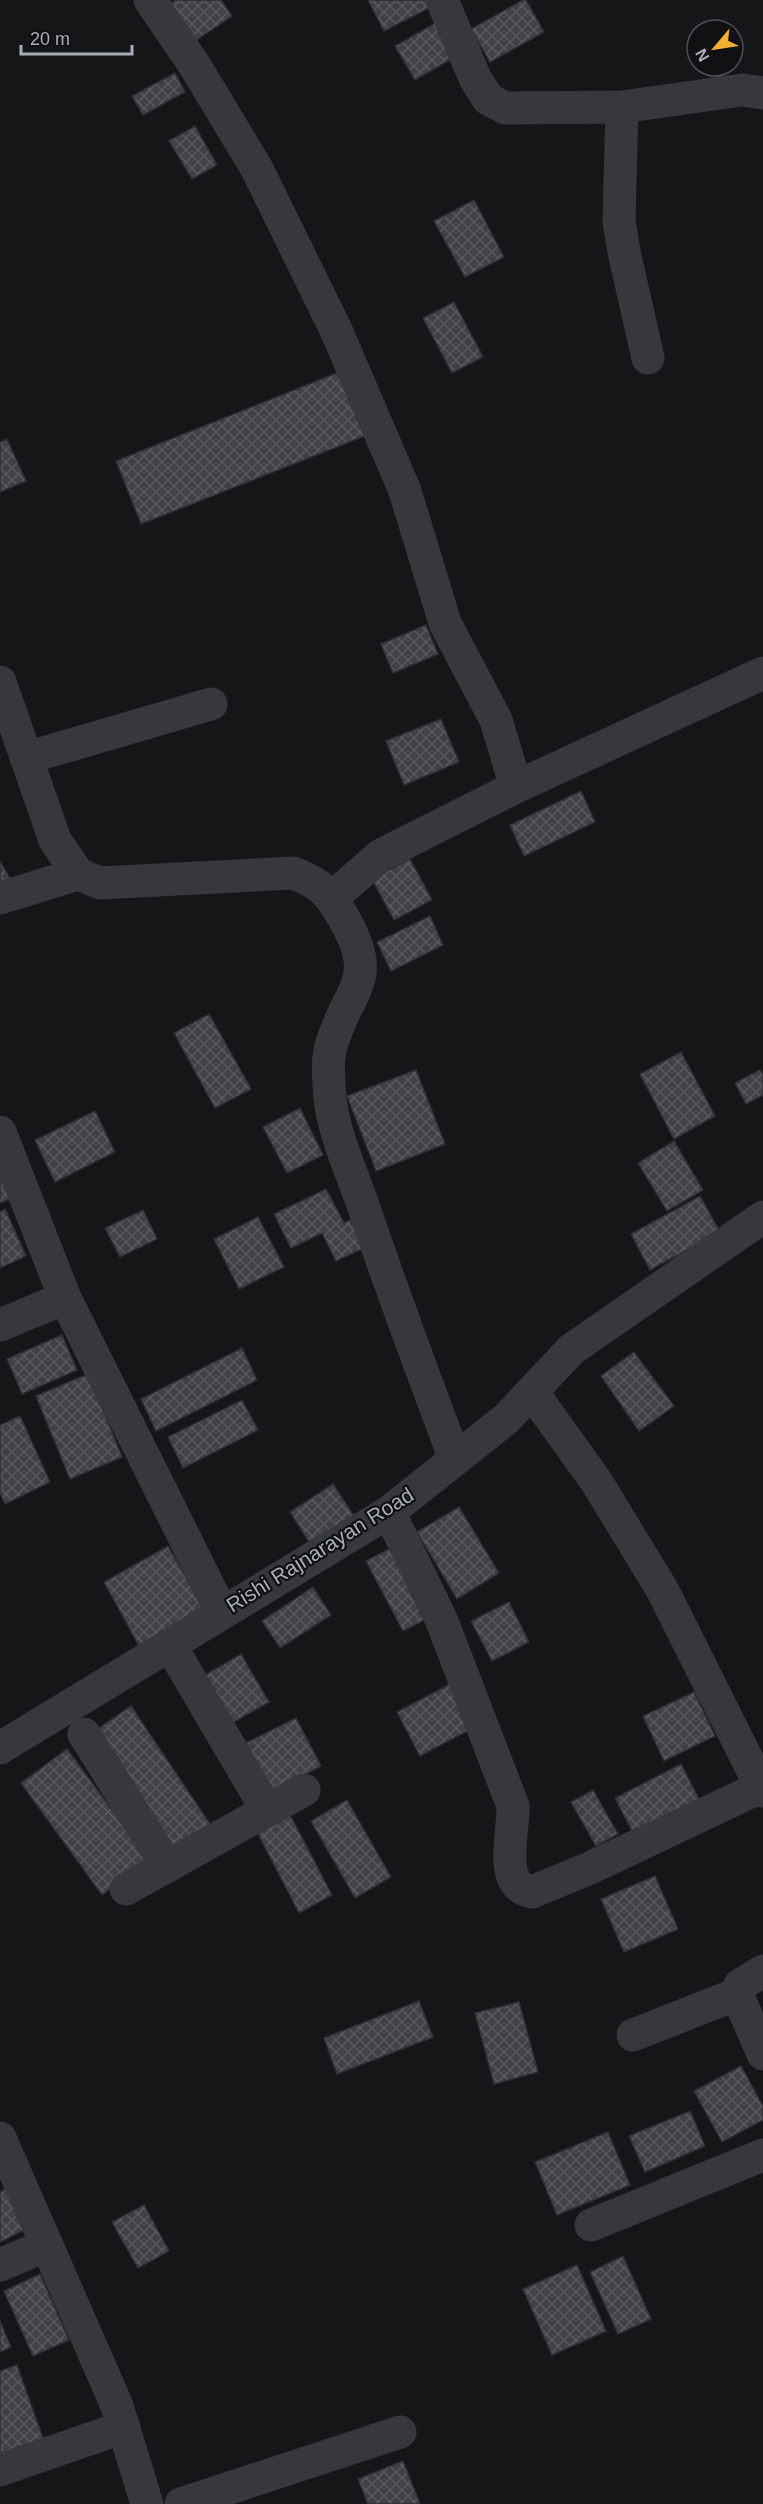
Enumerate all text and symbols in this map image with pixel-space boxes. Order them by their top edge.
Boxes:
scale bar [21,18,132,56]
north arrow [685,18,745,78]
text: 20 m [30,29,70,49]
text: N [692,46,713,64]
street label: Rishi Rajnarayan Road [222,1483,417,1617]

